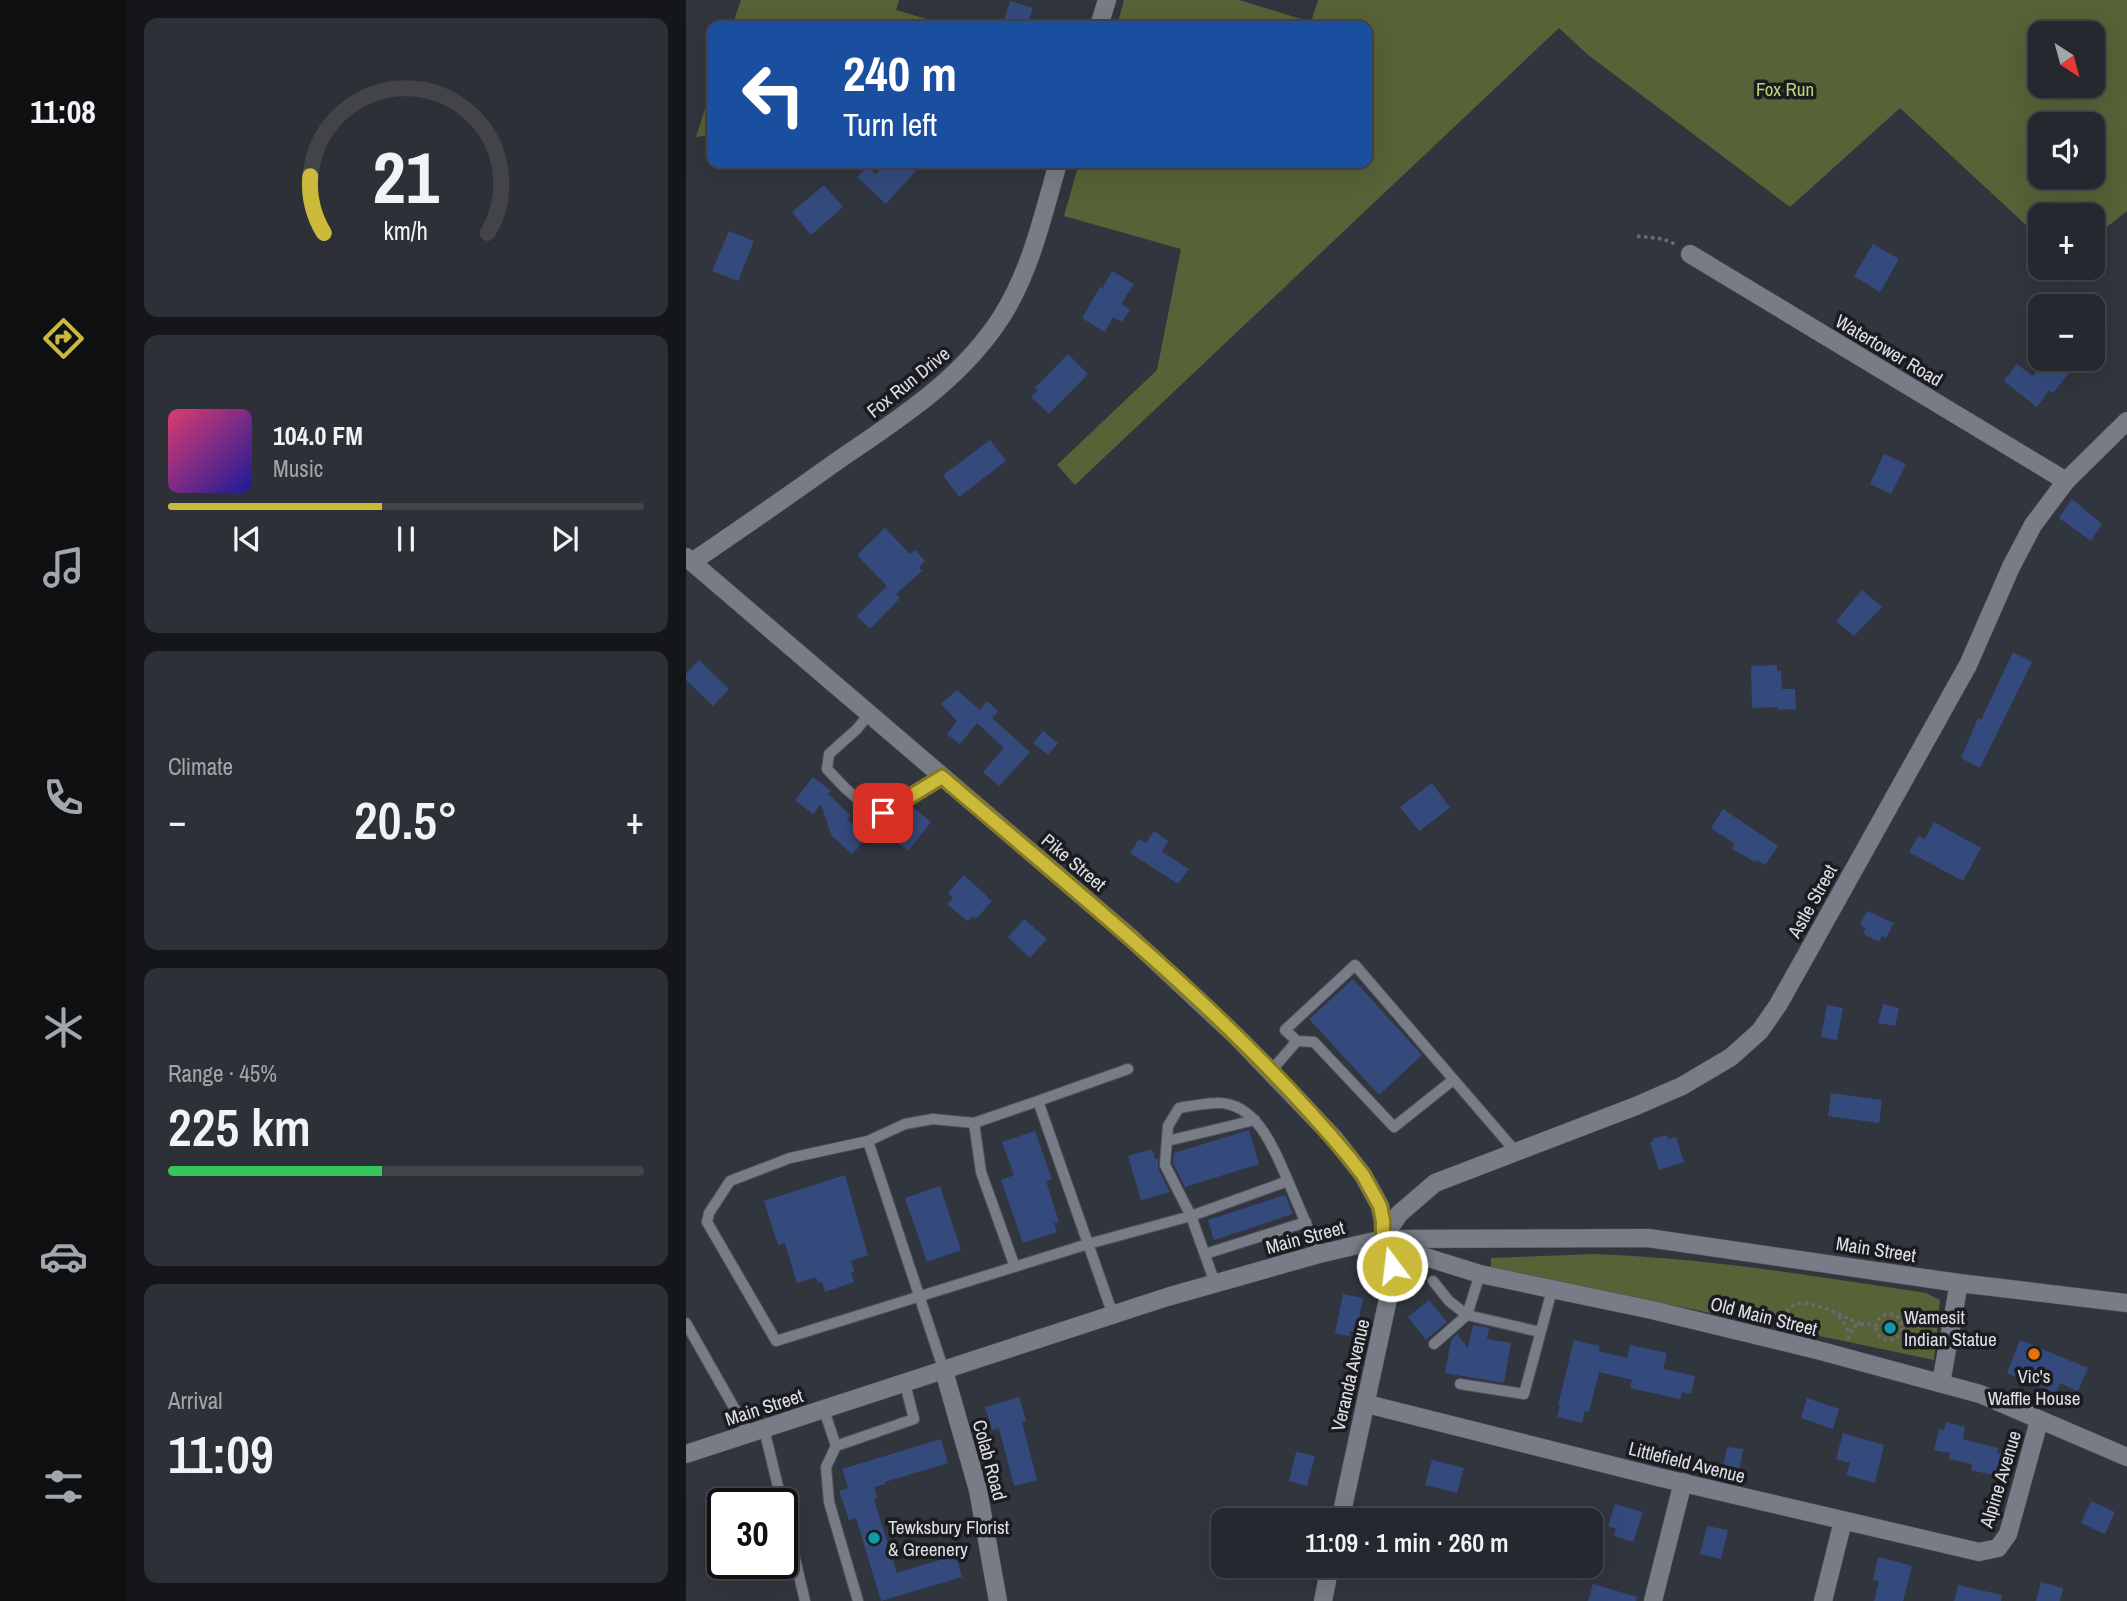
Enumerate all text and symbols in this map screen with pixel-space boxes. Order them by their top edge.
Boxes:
north arrow [2028,21,2105,98]
map controls [2028,21,2105,371]
text: 240 m [843,40,957,106]
icon: left [728,49,819,140]
park label: Fox Run [1756,76,1814,102]
text: 11:08 [30,90,96,133]
text: Turn left [843,103,937,146]
button: sound [2028,112,2105,189]
text: 21 [373,129,440,227]
button: + [2028,203,2105,280]
text: km/h [384,214,428,248]
button: − [2028,294,2105,371]
street label: Watertower Road [1831,308,1947,392]
icon: directions [39,314,88,363]
street label: Fox Run Drive [861,341,955,423]
text: 104.0 FM [273,418,363,453]
text: Music [273,453,323,484]
icon: previous [228,520,266,558]
icon: pause [387,520,425,558]
icon: next [546,520,584,558]
icon: music [39,543,88,592]
text: Climate [168,751,233,782]
icon: phone [39,773,88,822]
pin [853,783,913,843]
text: 20.5° [354,785,458,855]
icon: arrive [864,794,902,832]
text: − [168,795,186,846]
text: + [626,795,644,846]
street label: Pike Street [1036,827,1112,897]
street label: Astle Street [1781,859,1843,943]
icon: climate [39,1003,88,1052]
text: Range · 45% [168,1058,277,1089]
text: 225 km [168,1092,311,1162]
street label: Main Street [1263,1214,1348,1260]
position arrow [1355,1229,1429,1303]
street label: Main Street [1834,1230,1918,1268]
icon: car [39,1232,88,1281]
street label: Old Main Street [1708,1290,1821,1342]
place label: Wamesit Indian Statue [1904,1304,1997,1352]
street label: Veranda Avenue [1324,1316,1376,1434]
marker: Wamesit Indian Statue [1882,1320,1898,1336]
marker: Vic's Waffle House [2026,1346,2042,1362]
place label: Vic's Waffle House [1988,1363,2080,1411]
street label: Main Street [722,1382,807,1432]
text: Arrival [168,1385,223,1416]
street label: Colab Road [967,1417,1013,1503]
text: 11:09 [168,1419,274,1489]
street label: Alpine Avenue [1973,1427,2027,1532]
street label: Littlefield Avenue [1626,1435,1748,1489]
icon: filters [39,1462,88,1511]
speed limit sign: 30 [707,1488,798,1579]
place label: Tewksbury Florist & Greenery [888,1514,1010,1562]
text: 11:09 · 1 min · 260 m [1305,1525,1509,1560]
marker: Tewksbury Florist & Greenery [866,1530,882,1546]

